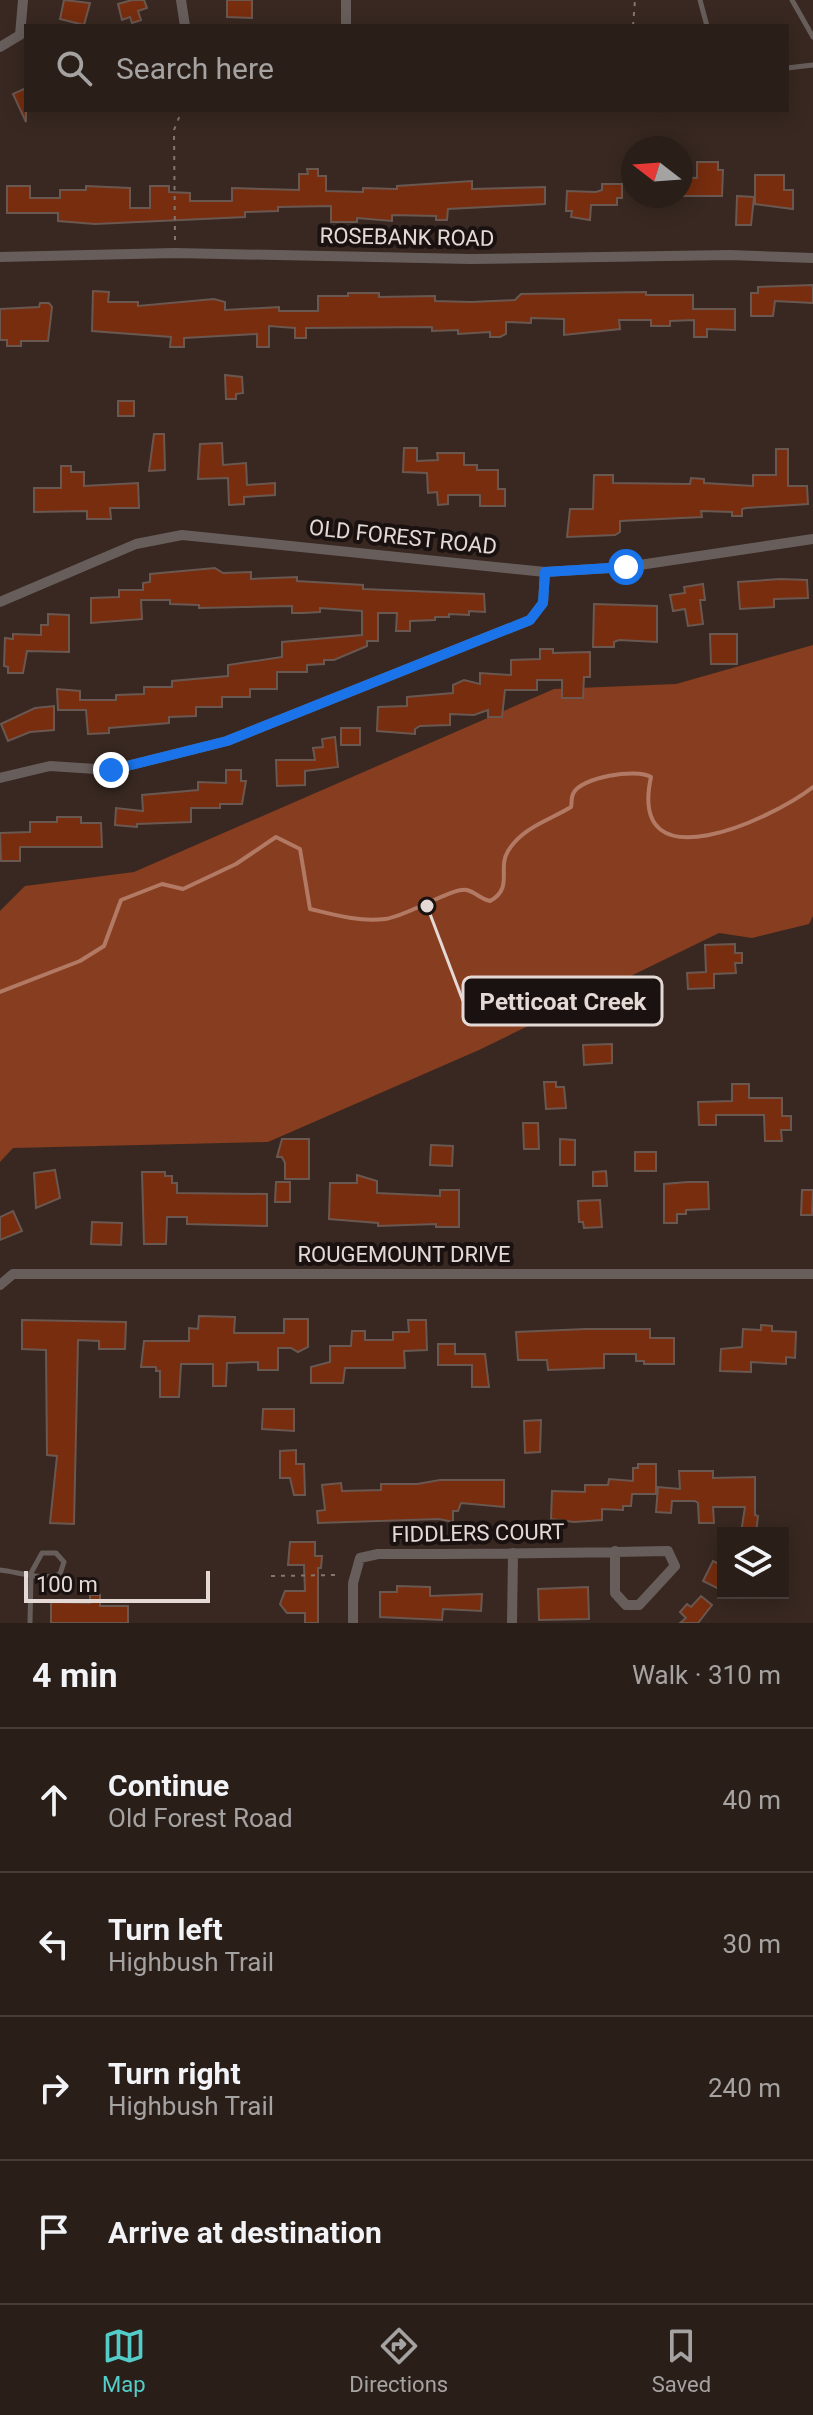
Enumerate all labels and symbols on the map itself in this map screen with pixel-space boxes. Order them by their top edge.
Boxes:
north arrow [621,136,693,208]
street label: ROSEBANK ROAD [320,223,494,251]
street label: OLD FOREST ROAD [308,515,498,559]
route start [608,549,644,585]
route end [93,752,129,788]
callout: Petticoat Creek [463,977,662,1025]
text: Petticoat Creek [480,988,648,1016]
street label: ROUGEMOUNT DRIVE [297,1242,511,1267]
street label: FIDDLERS COURT [391,1519,565,1547]
scale bar [24,1567,210,1603]

